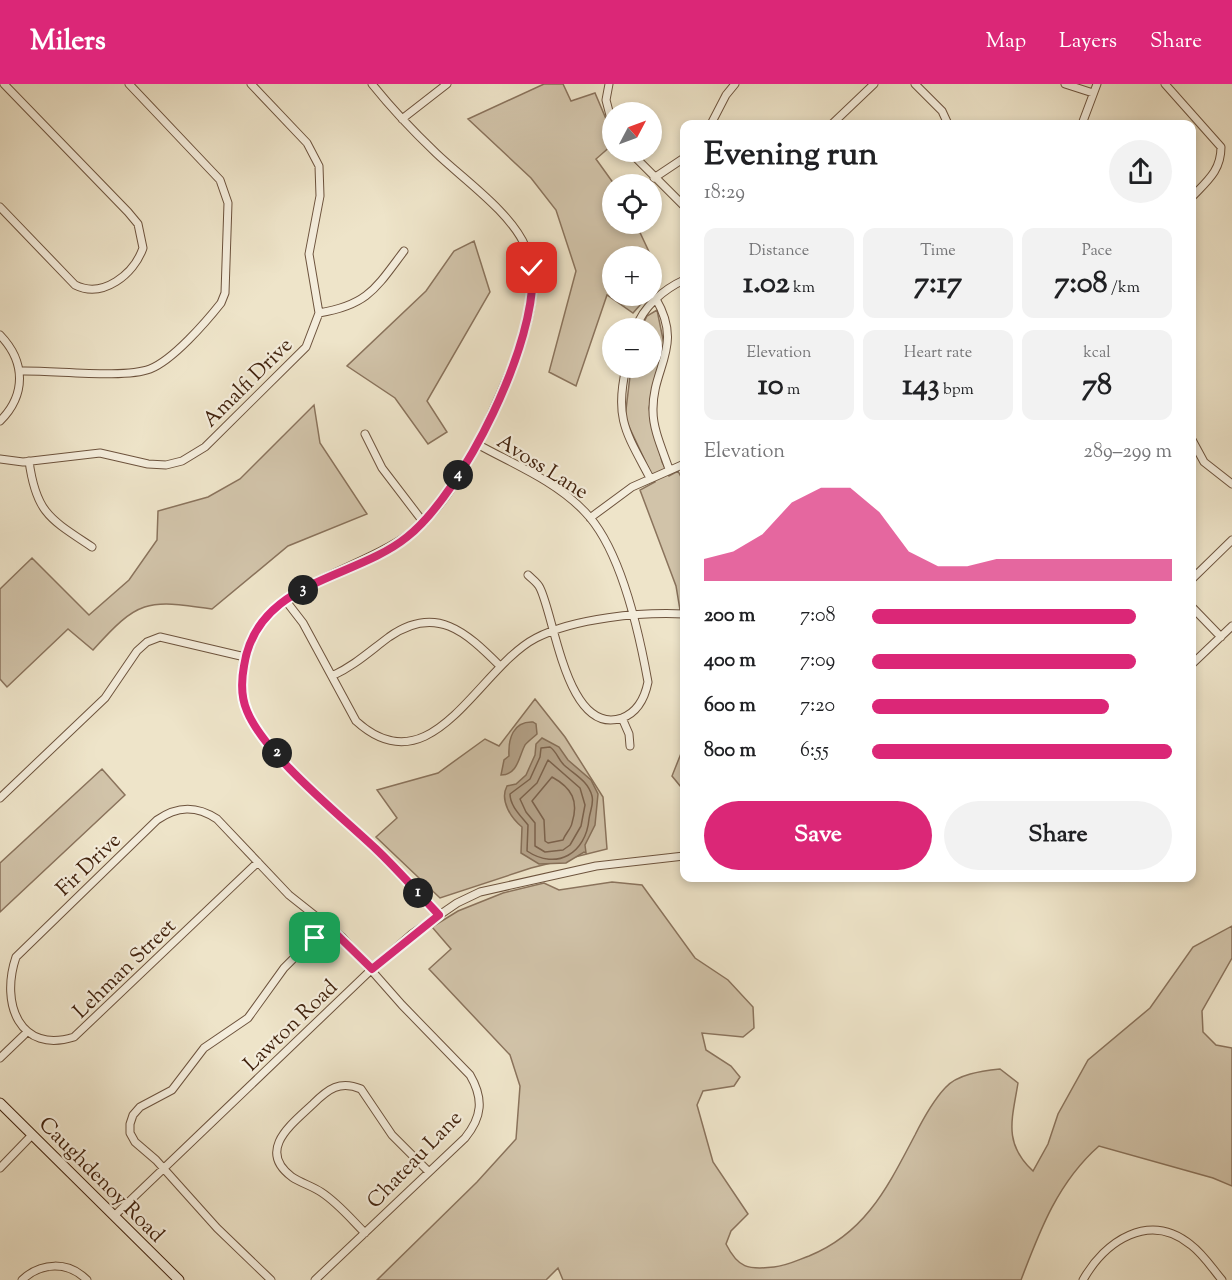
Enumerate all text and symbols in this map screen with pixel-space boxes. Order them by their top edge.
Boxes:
text: Milers [30,22,106,62]
text: Map [986,27,1026,57]
text: Layers [1059,27,1117,57]
text: Share [1150,27,1202,57]
north arrow [602,102,662,162]
map controls [602,102,662,378]
text: Evening run [704,132,878,180]
button: share [1109,140,1172,203]
button: locate [602,174,662,234]
text: 18:29 [704,179,745,208]
text: Distance [749,240,809,263]
text: Time [920,240,956,263]
text: Pace [1082,240,1112,263]
pin [506,242,557,293]
button: + [602,246,662,306]
icon: check [515,251,548,284]
text: 1.02 [743,263,790,306]
text: 7:17 [914,263,962,306]
text: 7:08 [1054,263,1108,306]
text: km [790,277,815,300]
text: /km [1108,277,1140,300]
button: − [602,318,662,378]
street label: Amalfi Drive [197,332,300,435]
text: Elevation [747,342,811,365]
text: Heart rate [904,342,972,365]
text: kcal [1083,342,1111,365]
text: 10 [758,365,784,408]
text: 143 [902,365,940,408]
text: 78 [1082,365,1112,408]
text: m [784,379,800,402]
text: bpm [940,379,974,402]
street label: Avoss Lane [490,428,594,508]
text: Elevation [704,438,785,467]
text: 289–299 m [1084,438,1172,467]
pin: 4 [443,460,473,490]
text: 4 [454,463,462,486]
pin: 3 [288,575,318,605]
text: 3 [300,578,306,601]
text: 200 m [704,602,755,631]
text: 7:08 [800,602,836,631]
text: 400 m [704,647,756,676]
text: 7:09 [800,647,835,676]
text: 600 m [704,692,756,721]
text: 7:20 [800,692,835,721]
text: 800 m [704,737,756,766]
text: 6:55 [800,737,829,766]
pin: 2 [262,738,292,768]
text: 2 [273,741,281,764]
button: Save [704,801,932,870]
button: Share [944,801,1172,870]
street label: Fir Drive [50,827,129,904]
pin: 1 [403,878,433,908]
text: 1 [415,881,421,904]
pin [289,912,340,963]
street label: Lehman Street [67,913,184,1026]
icon: arrive [298,921,331,954]
street label: Lawton Road [238,974,345,1079]
street label: Chateau Lane [361,1105,470,1216]
street label: Caughdenoy Road [31,1111,170,1250]

